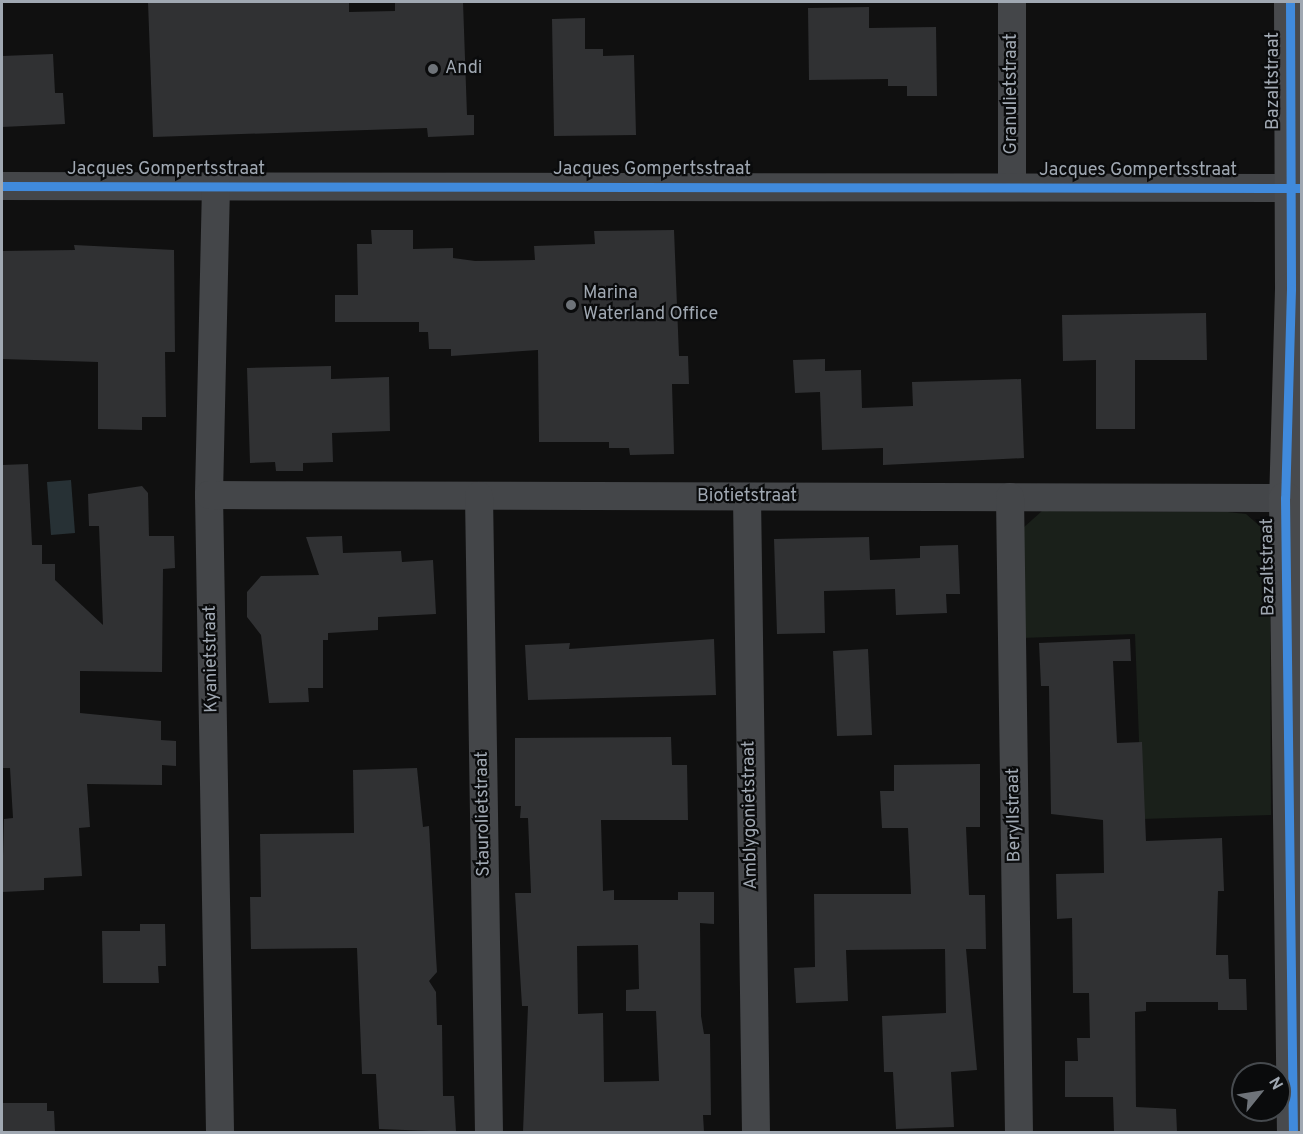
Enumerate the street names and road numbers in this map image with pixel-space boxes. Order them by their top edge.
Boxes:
street label: Bazaltstraat [1263,32,1285,130]
street label: Granulietstraat [1001,34,1023,154]
street label: Jacques Gompertsstraat [67,159,265,181]
street label: Jacques Gompertsstraat [553,159,751,181]
street label: Jacques Gompertsstraat [1039,160,1237,182]
street label: Biotietstraat [697,486,797,508]
street label: Bazaltstraat [1257,518,1281,616]
street label: Kyanietstraat [200,605,224,713]
street label: Amblygonietstraat [739,740,763,890]
street label: Staurolietstraat [472,751,496,877]
street label: Beryllstraat [1003,768,1027,862]

